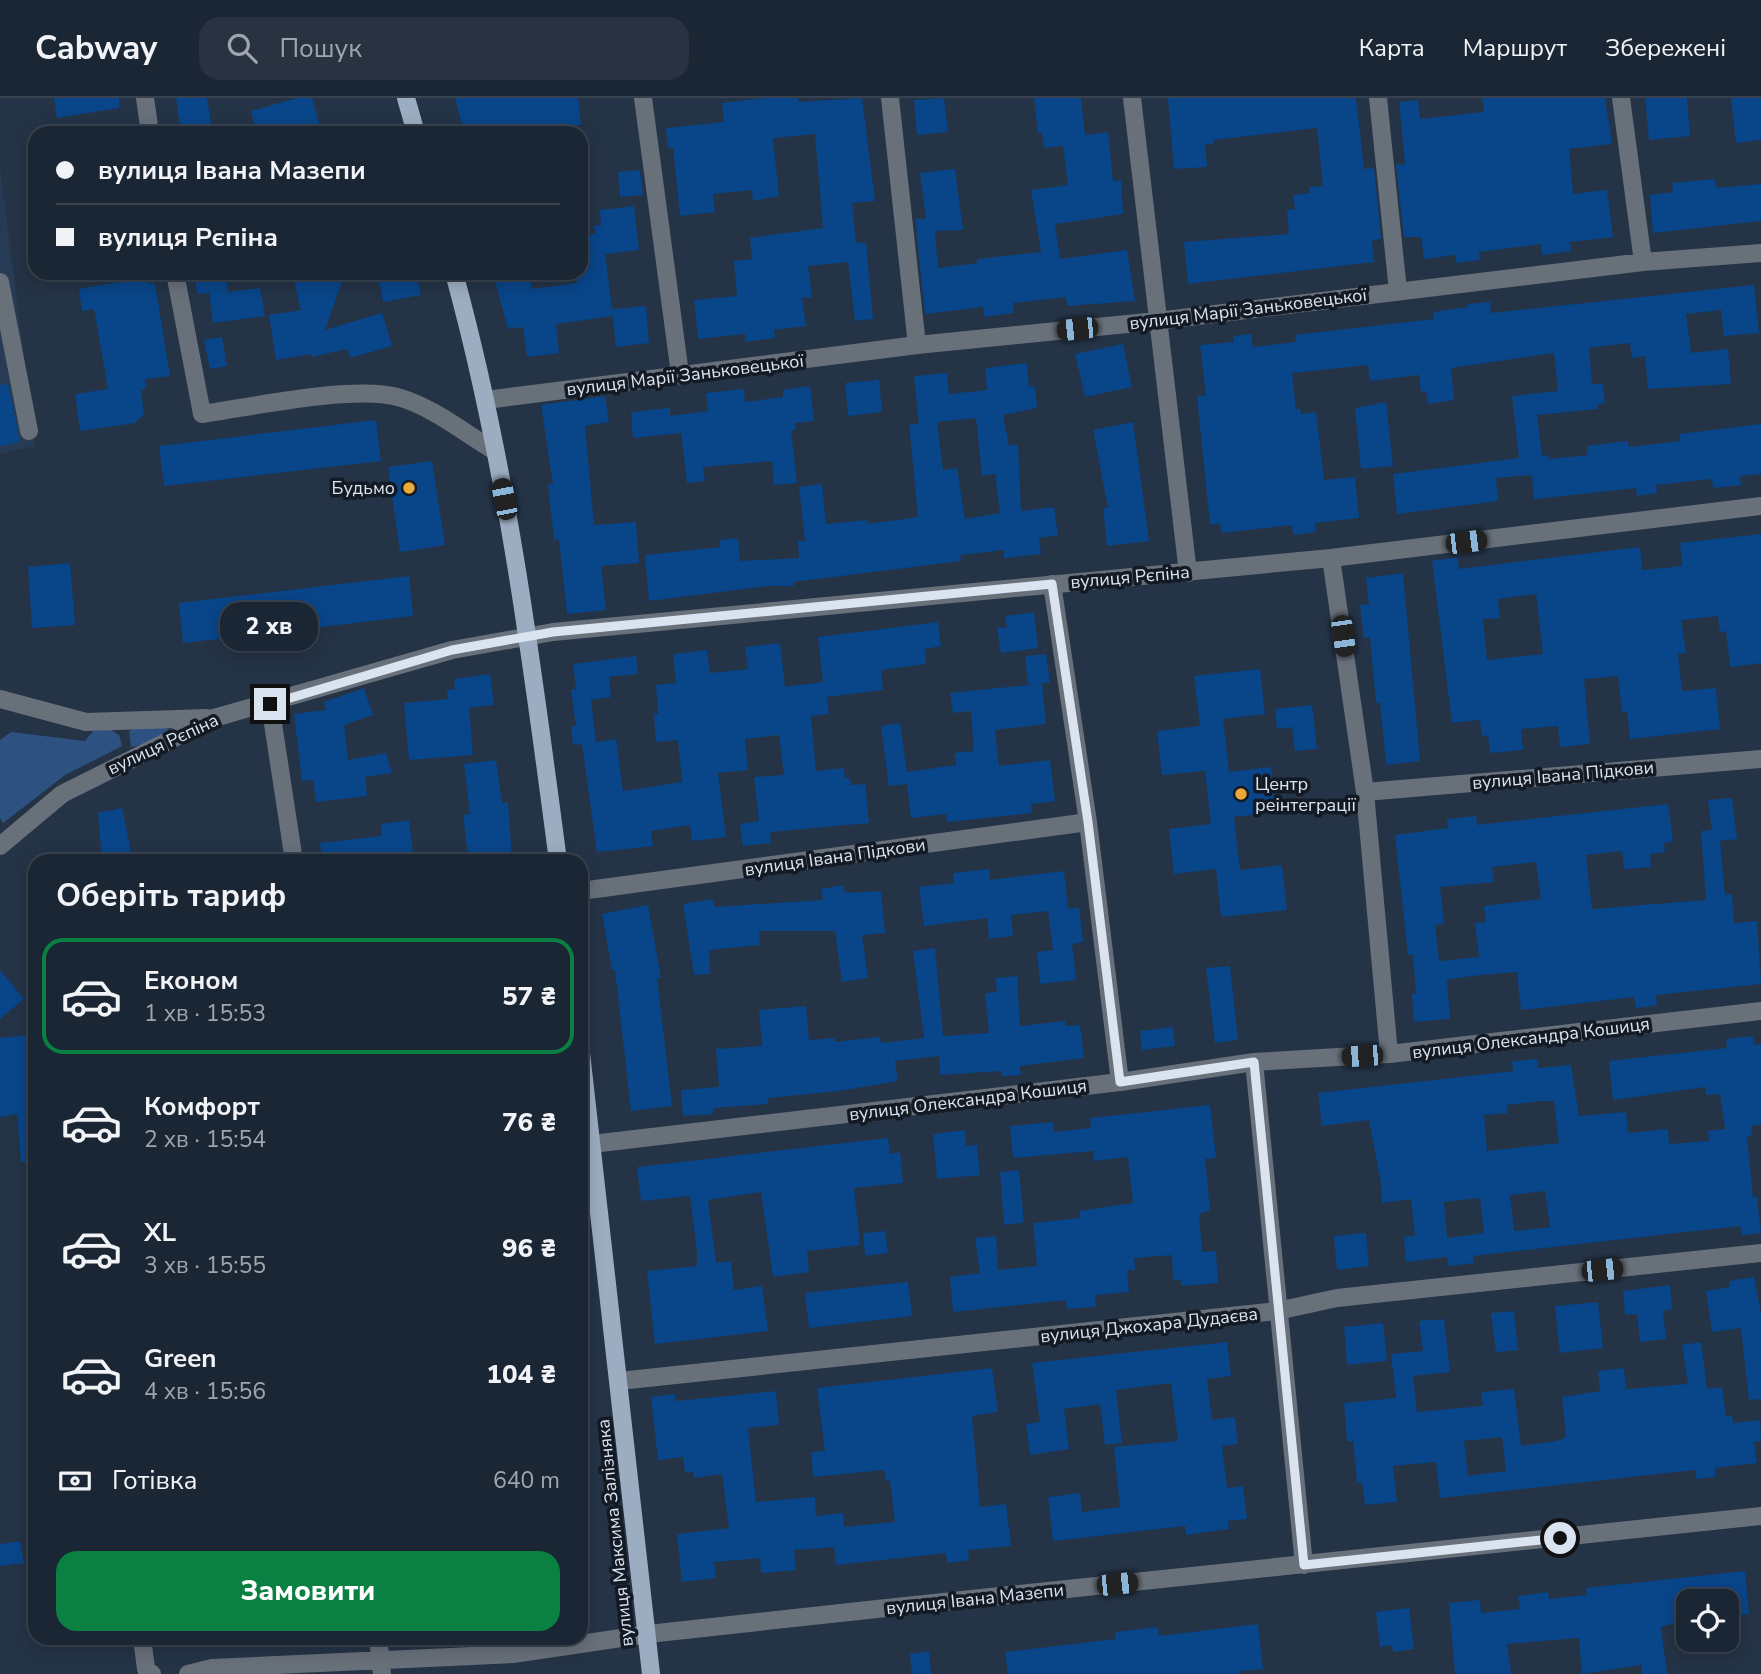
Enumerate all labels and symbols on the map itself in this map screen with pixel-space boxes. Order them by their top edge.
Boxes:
street label: вулиця Марії Заньковецької [1128,282,1369,335]
car [1056,316,1099,342]
street label: вулиця Марії Заньковецької [565,348,806,401]
place label: Будьмо [332,476,395,500]
car [490,476,519,522]
marker: Будьмо [401,480,417,496]
car [1444,529,1489,555]
street label: вулиця Рєпіна [1069,560,1191,594]
callout: 2 хв [221,602,319,652]
car [1330,614,1357,658]
route end [254,688,286,720]
street label: вулиця Рєпіна [104,708,222,780]
street label: вулиця Івана Підкови [1471,755,1655,795]
place label: Центр реінтеграції [1255,772,1356,817]
marker: Центр реінтеграції [1233,786,1249,802]
street label: вулиця Івана Підкови [743,832,927,882]
street label: вулиця Олександра Кошиця [1411,1012,1651,1064]
car [1341,1044,1384,1068]
street label: вулиця Олександра Кошиця [848,1074,1088,1126]
car [1581,1257,1624,1283]
street label: вулиця Джохара Дудаєва [1039,1302,1259,1348]
street label: вулиця Максима Залізняка [591,1418,639,1648]
route start [1544,1522,1576,1554]
car [1096,1571,1139,1597]
street label: вулиця Івана Мазепи [885,1578,1065,1620]

